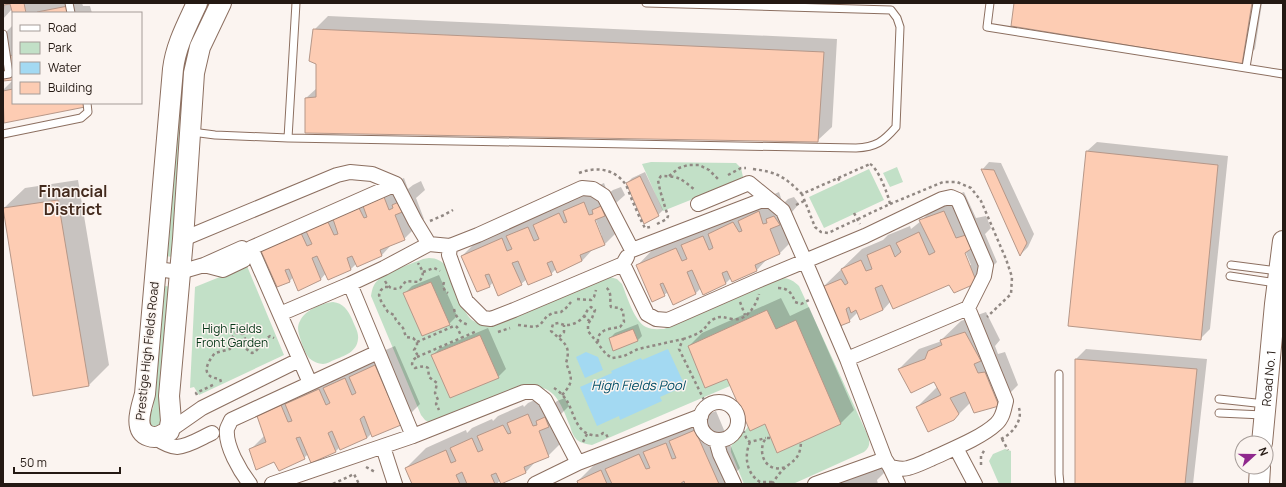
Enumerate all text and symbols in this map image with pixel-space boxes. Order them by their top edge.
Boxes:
legend [12,12,142,104]
text: Road [48,19,76,36]
text: Park [48,39,73,56]
text: Water [48,59,82,76]
text: Building [48,79,92,96]
district label: Financial District [38,180,108,220]
street label: Prestige High Fields Road [131,281,163,421]
park label: High Fields Front Garden [196,320,268,351]
street label: Road No. 1 [1257,350,1279,407]
water label: High Fields Pool [591,376,687,394]
north arrow [1234,435,1274,475]
text: N [1255,445,1272,458]
scale bar [14,449,120,475]
text: 50 m [20,454,47,471]

